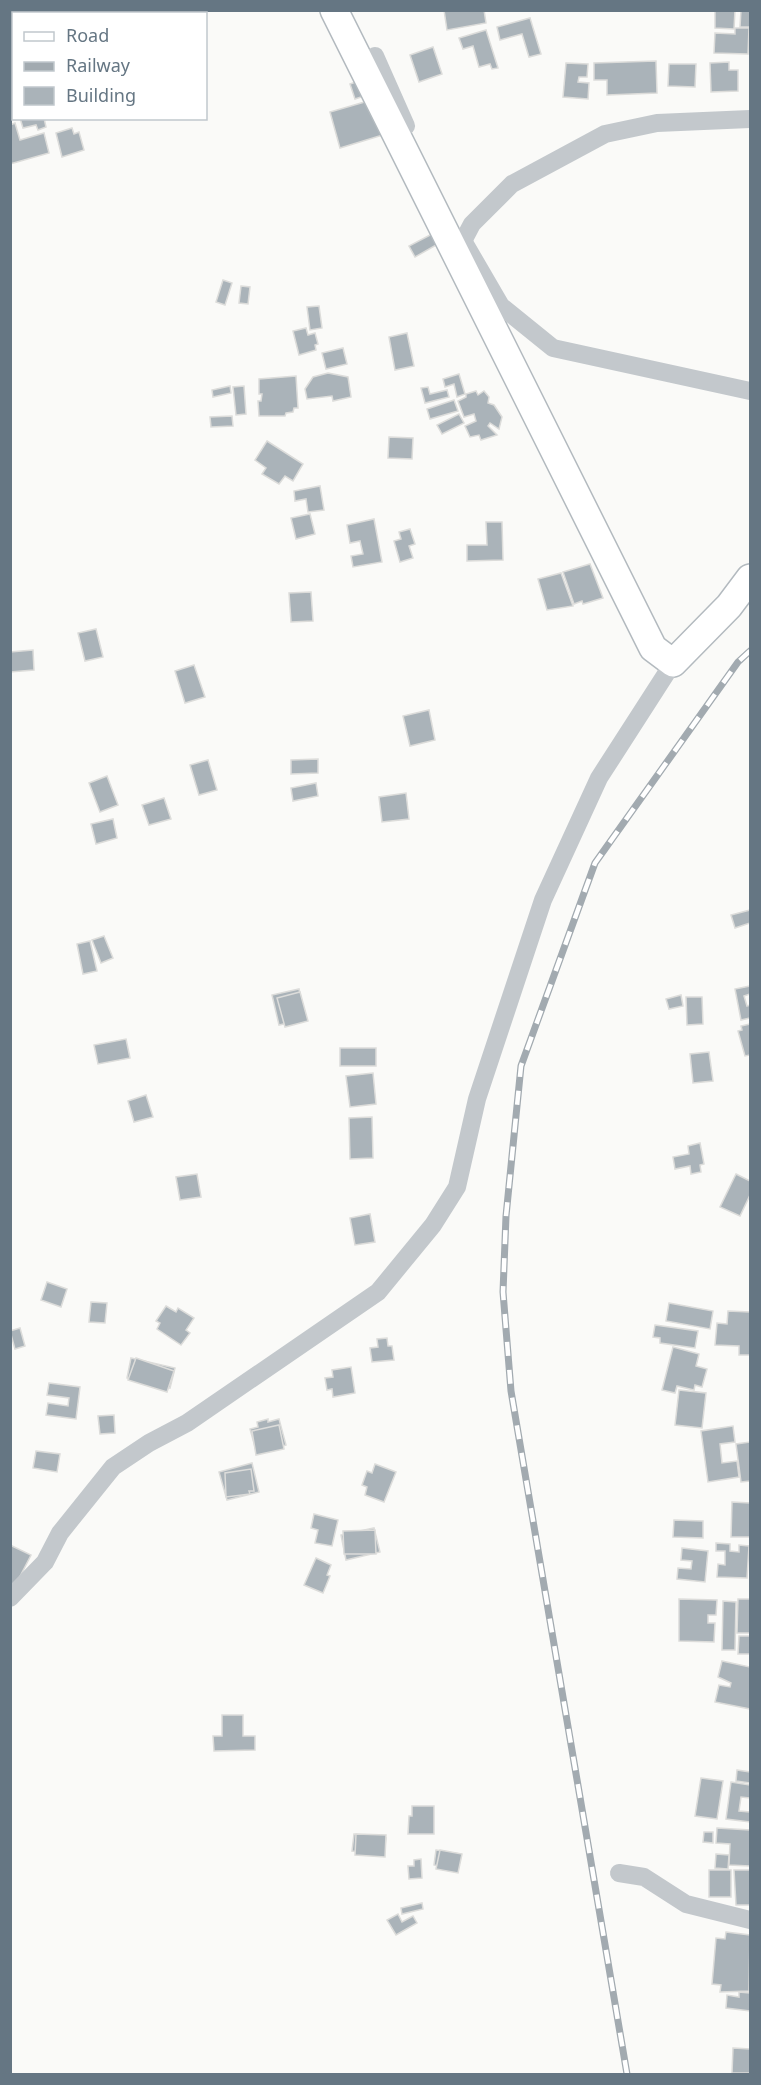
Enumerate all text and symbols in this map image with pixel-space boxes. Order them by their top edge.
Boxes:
legend [12,12,207,120]
text: Road [66,23,109,47]
text: Railway [66,53,131,77]
text: Building [66,83,136,107]

